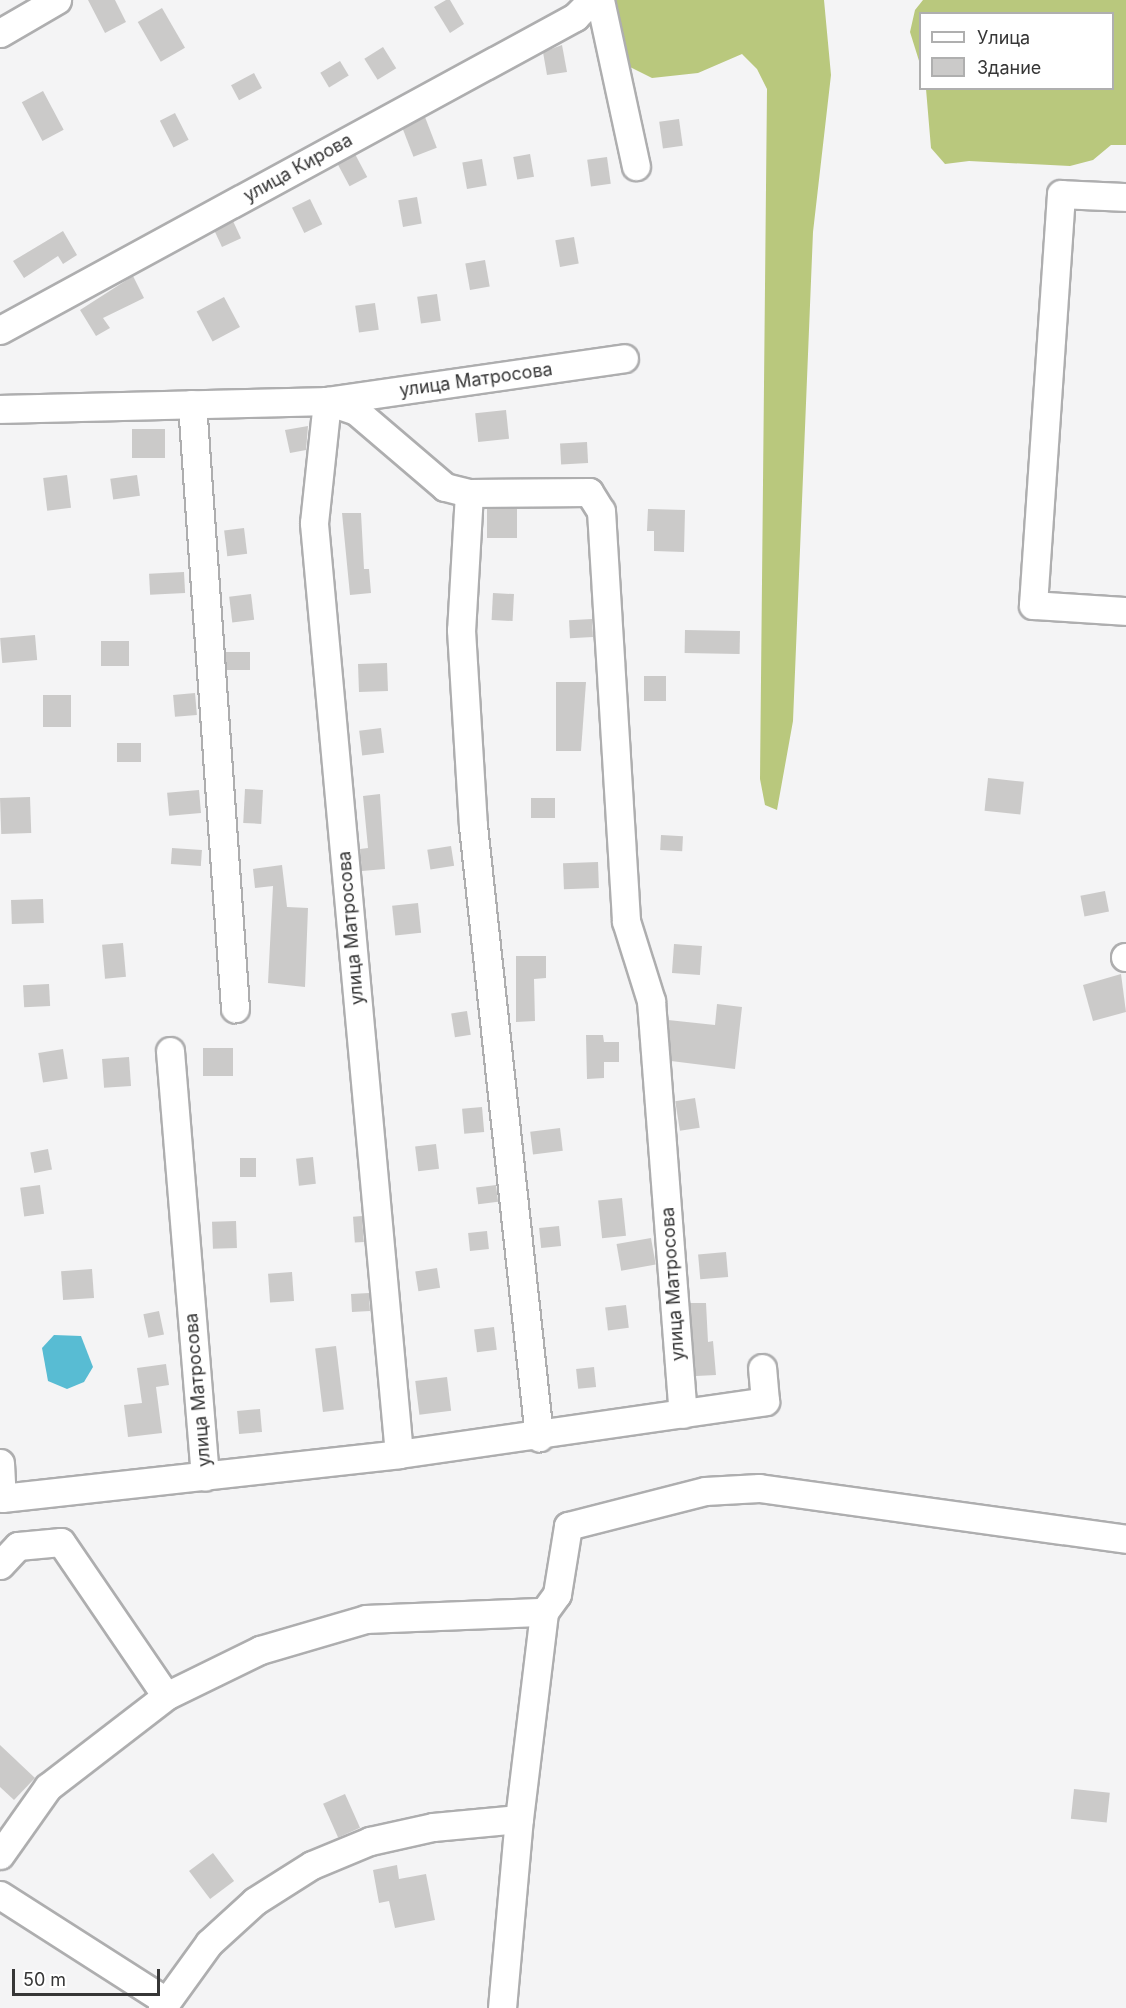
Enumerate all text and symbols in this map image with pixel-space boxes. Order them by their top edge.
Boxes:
legend [919,12,1114,90]
text: Улица [977,27,1030,48]
text: Здание [977,57,1041,78]
street label: улица Кирова [240,129,356,207]
street label: улица Матросова [398,359,554,401]
street label: улица Матросова [334,850,368,1006]
street label: улица Матросова [657,1206,689,1362]
street label: улица Матросова [181,1312,215,1468]
scale bar [15,1957,164,1995]
text: 50 m [23,1969,66,1990]

